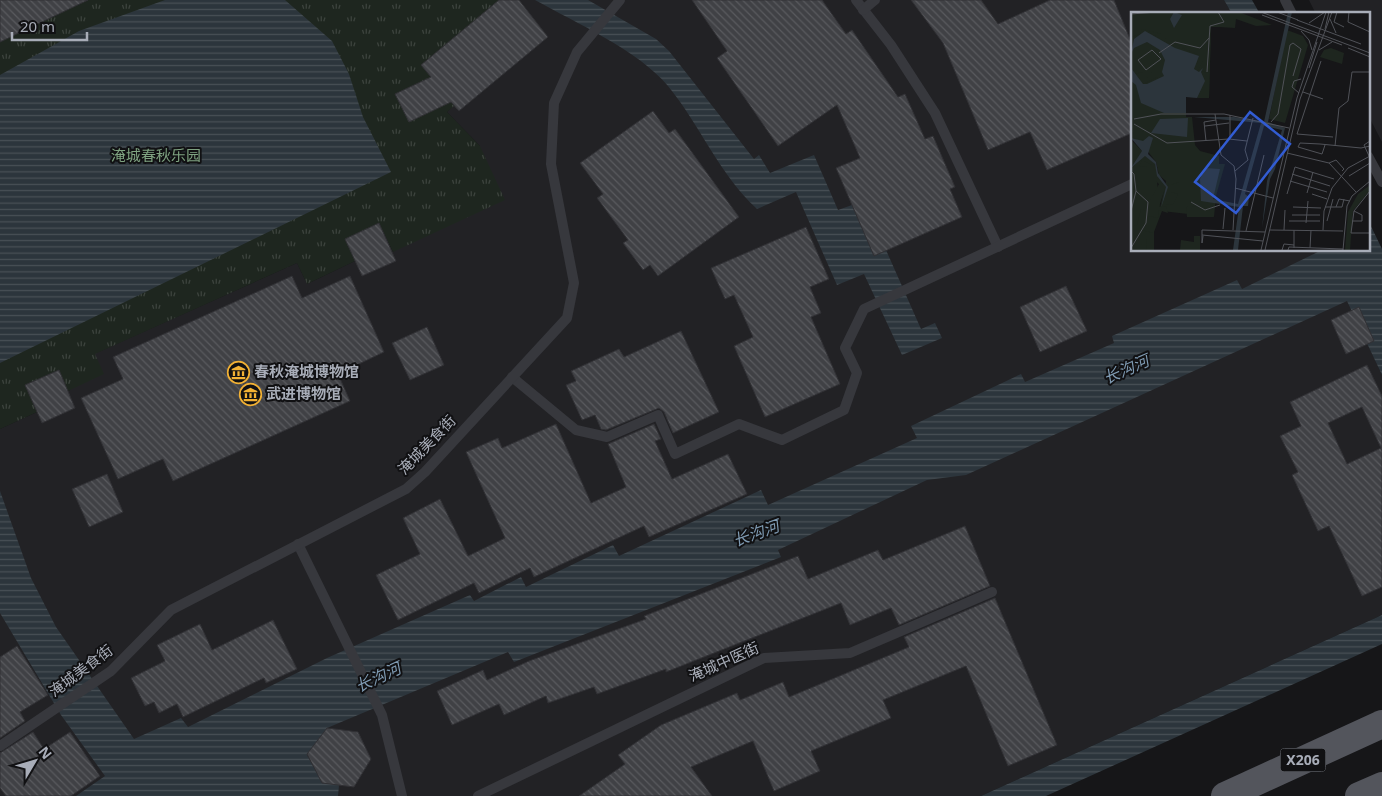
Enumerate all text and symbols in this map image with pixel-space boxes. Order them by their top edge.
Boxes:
scale bar [12,10,88,42]
inset map [1131,12,1370,251]
text: 20 m [20,16,55,36]
park label: 淹城春秋乐园 [111,145,201,165]
water label: 长沟河 [1100,348,1155,389]
museum icon: 春秋淹城博物馆 [226,360,250,384]
place label: 春秋淹城博物馆 [254,361,359,381]
museum icon: 武进博物馆 [238,382,262,406]
place label: 武进博物馆 [266,383,341,403]
street label: 淹城美食街 [393,410,460,478]
water label: 长沟河 [730,513,785,552]
street label: 淹城中医街 [685,637,762,685]
street label: 淹城美食街 [44,640,116,701]
water label: 长沟河 [352,656,407,697]
north arrow [10,736,60,786]
text: N [35,742,57,763]
road number: X206 [1280,748,1326,772]

